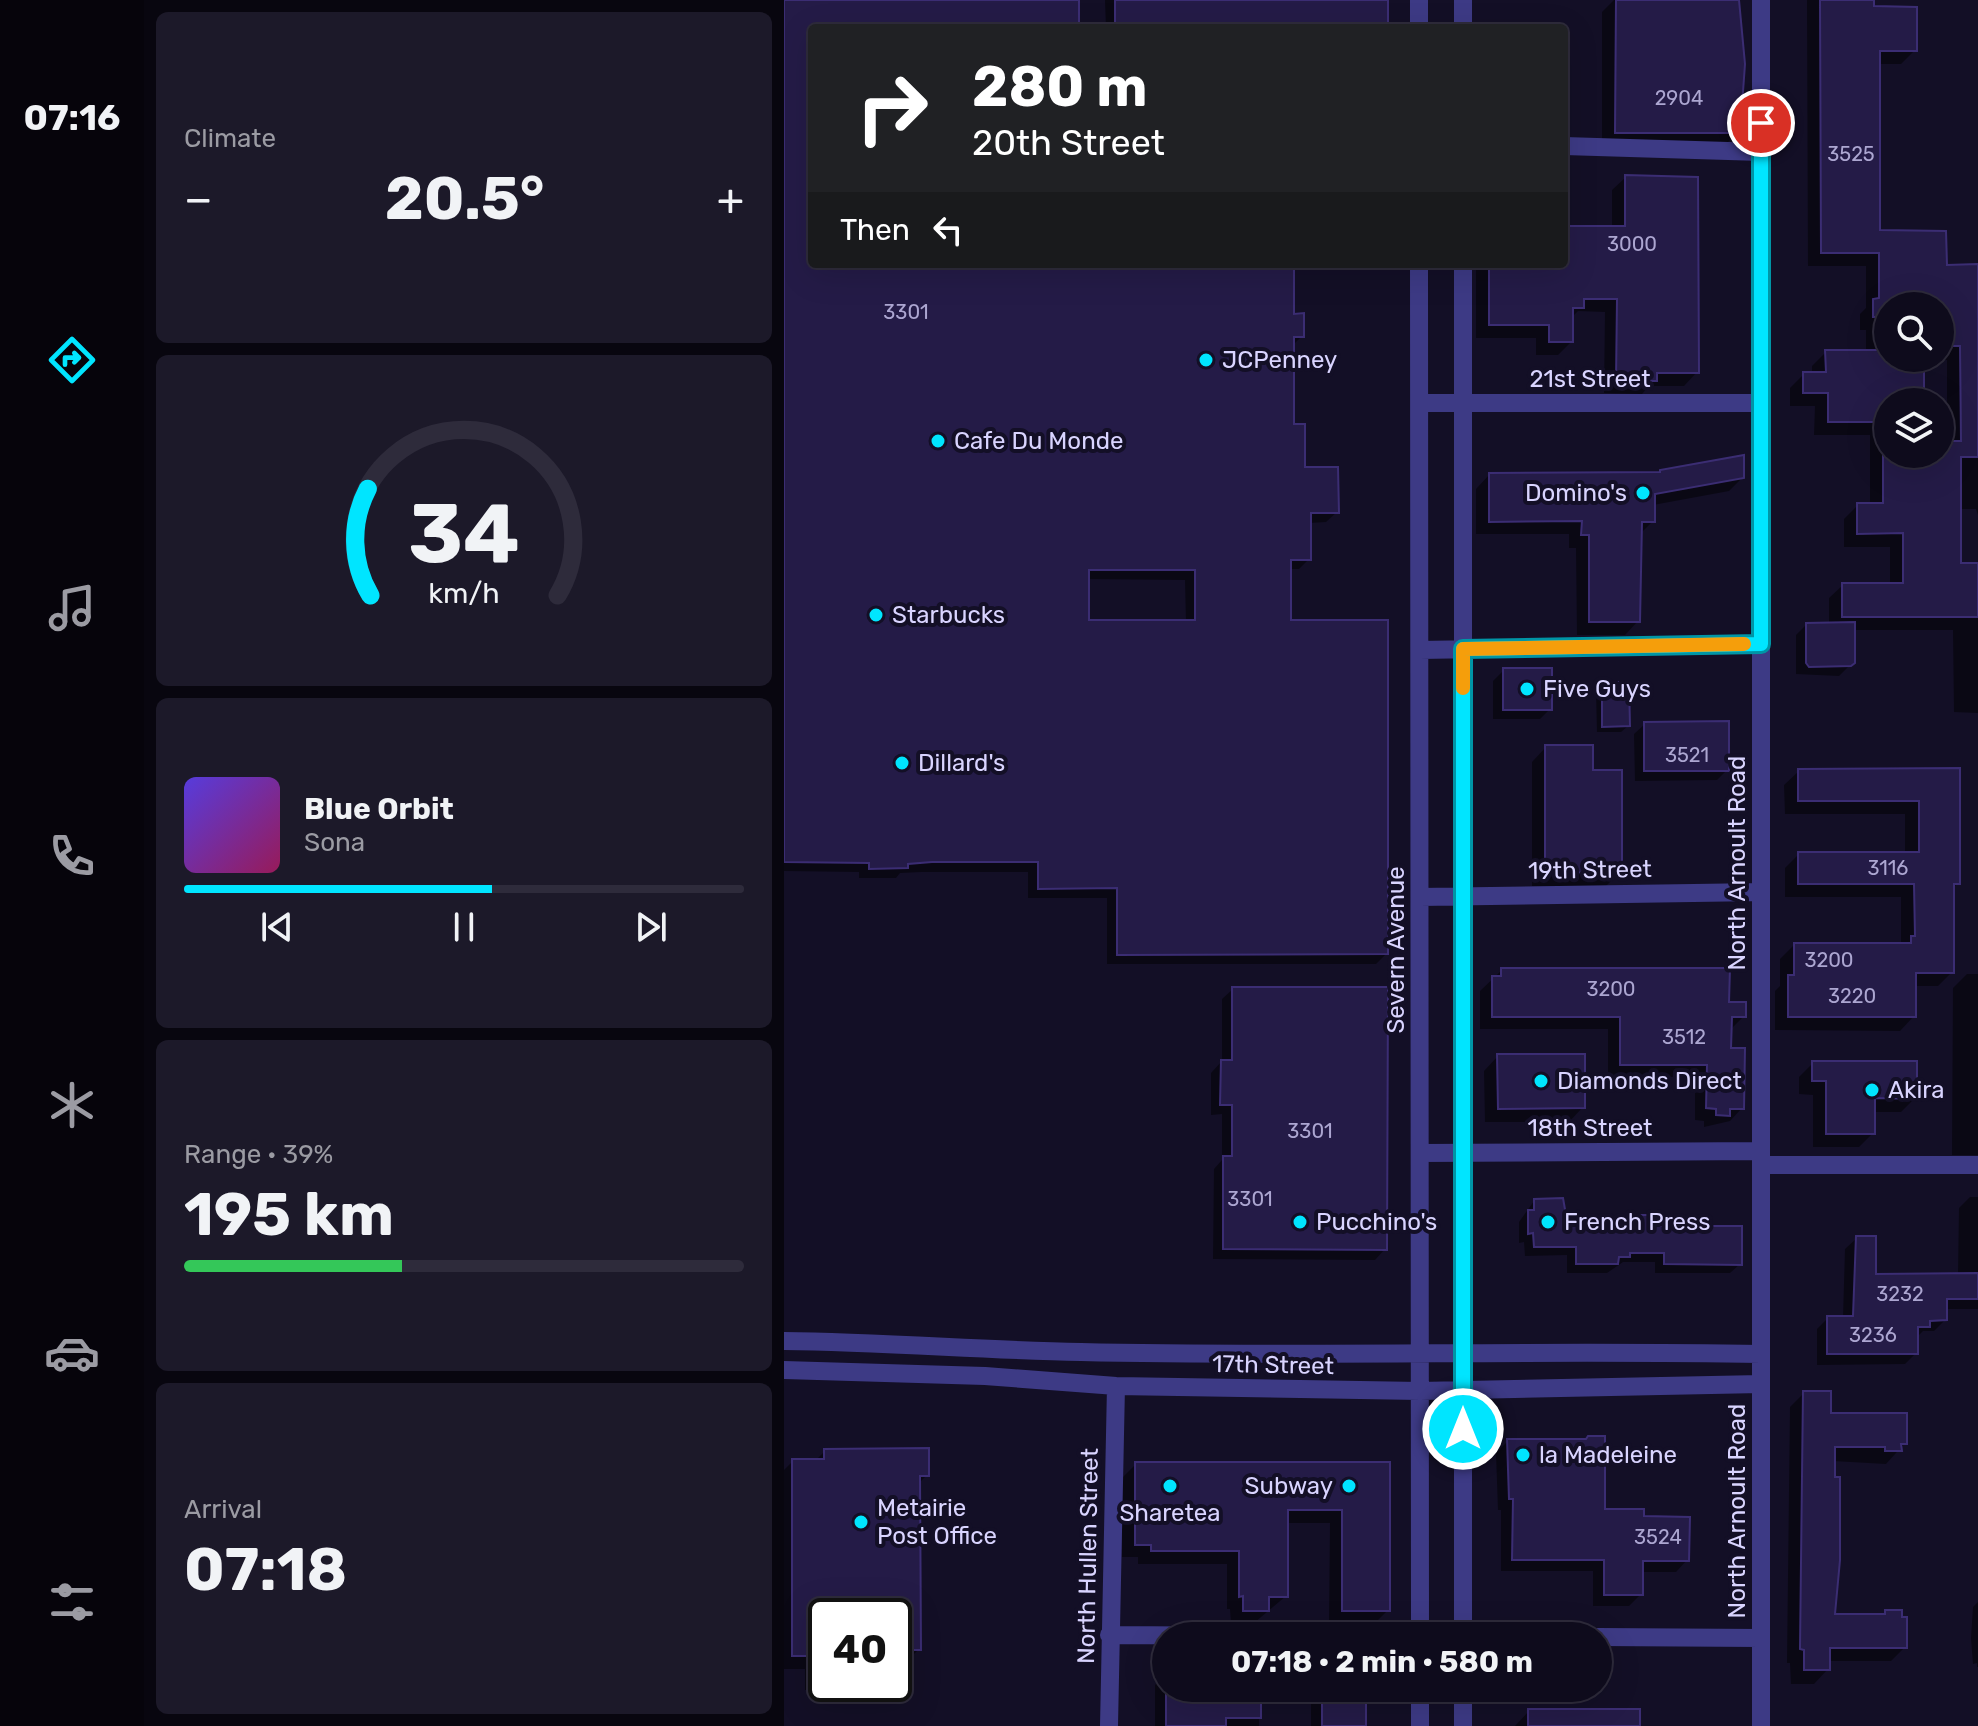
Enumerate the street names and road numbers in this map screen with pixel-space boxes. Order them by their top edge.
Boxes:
street label: 21st Street [1529,365,1651,393]
street label: North Arnoult Road [1723,756,1751,970]
street label: 19th Street [1528,855,1652,885]
street label: Severn Avenue [1382,866,1410,1034]
street label: 18th Street [1528,1114,1652,1142]
street label: 17th Street [1212,1350,1334,1380]
street label: North Arnoult Road [1723,1404,1751,1618]
street label: North Hullen Street [1072,1448,1104,1664]

